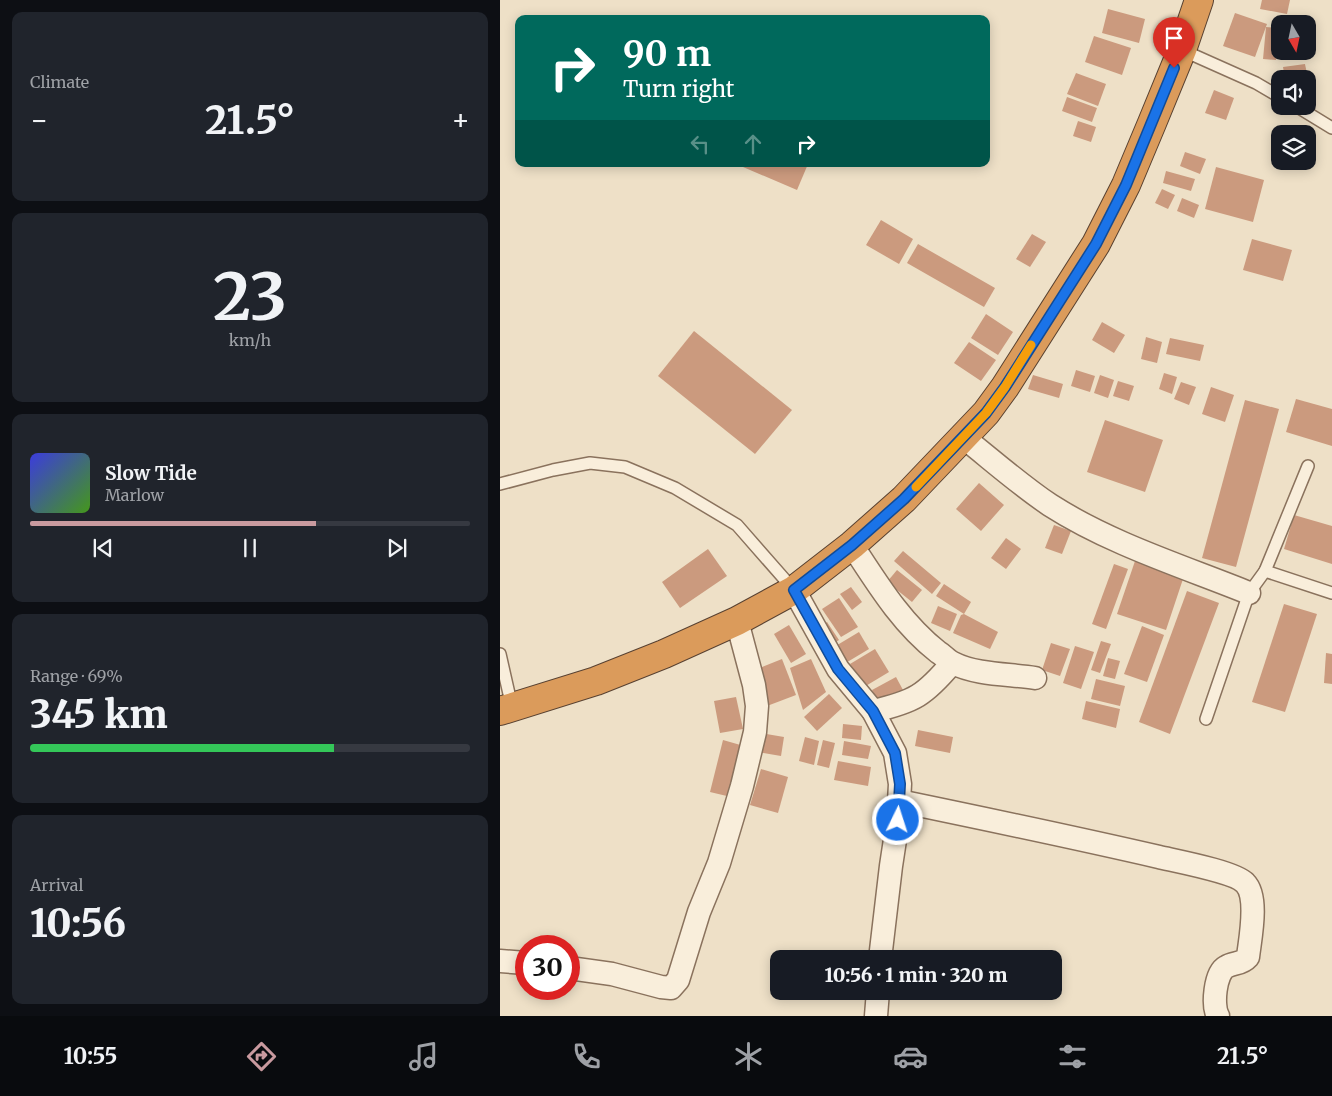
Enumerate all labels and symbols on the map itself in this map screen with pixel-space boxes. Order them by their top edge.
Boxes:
north arrow [1271,15,1316,60]
pin [1153,17,1195,68]
position arrow [871,793,923,845]
speed limit sign: 30 [515,935,580,1000]

